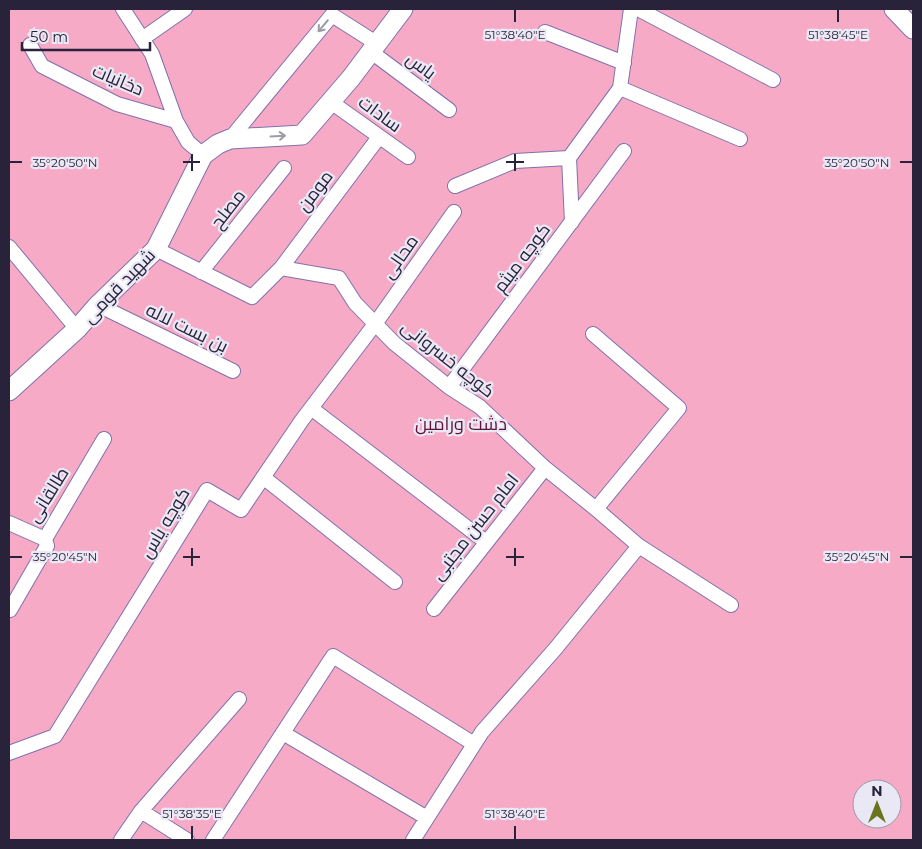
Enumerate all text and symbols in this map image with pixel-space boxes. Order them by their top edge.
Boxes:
one-way arrow [318,19,329,32]
scale bar [22,20,150,52]
text: 50 m [30,27,68,46]
text: 51°38'40"E [484,27,546,42]
text: 51°38'45"E [808,27,868,42]
street label: یاس [402,48,441,85]
street label: دخانیات [89,59,147,101]
street label: سادات [354,91,406,137]
one-way arrow [270,132,286,141]
text: 35°20'50"N [32,155,98,170]
text: 35°20'50"N [824,155,890,170]
street label: مومن [292,166,338,216]
street label: مصلح [206,185,251,234]
street label: کوچه میثم [489,219,556,297]
street label: محالی [377,231,423,283]
street label: شهید قومی [78,244,160,328]
street label: بن بست لاله [142,299,232,357]
street label: کوچه خسروانی [396,316,499,403]
park label: دشت ورامین [415,413,507,435]
street label: طالقانی [22,463,74,527]
street label: امام حسن مجتبی [427,469,524,585]
street label: کوچه یاس [135,484,196,563]
text: 35°20'45"N [33,549,97,564]
text: 35°20'45"N [825,549,889,564]
north arrow [852,779,902,829]
text: N [871,782,883,800]
text: 51°38'35"E [162,806,222,821]
text: 51°38'40"E [484,806,546,821]

